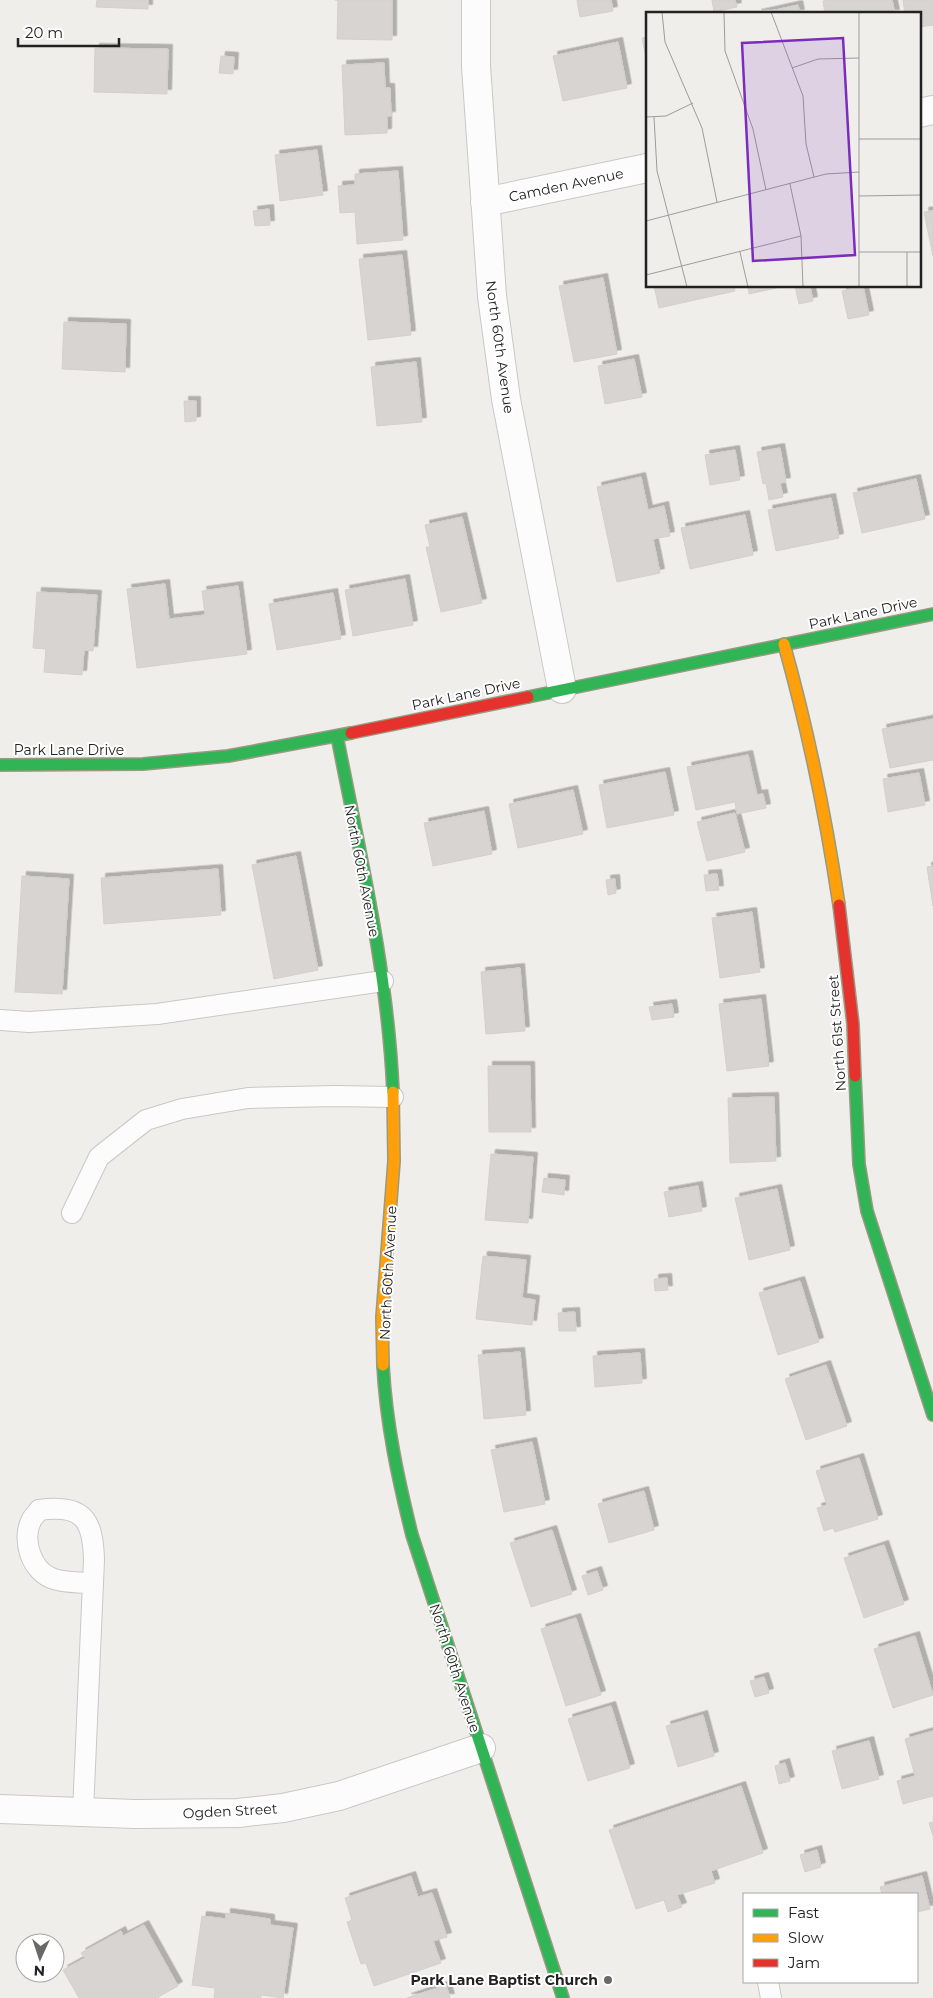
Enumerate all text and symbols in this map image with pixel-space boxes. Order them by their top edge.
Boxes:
inset map [646,12,920,288]
scale bar [18,15,119,47]
text: 20 m [25,23,63,42]
street label: Camden Avenue [507,164,625,206]
street label: North 60th Avenue [482,279,518,415]
street label: Park Lane Drive [807,593,919,633]
street label: Park Lane Drive [410,674,522,714]
street label: Park Lane Drive [14,741,124,759]
street label: North 60th Avenue [340,803,384,939]
street label: North 61st Street [824,974,850,1092]
street label: North 60th Avenue [375,1205,401,1341]
street label: North 60th Avenue [426,1601,484,1735]
street label: Ogden Street [182,1800,278,1822]
legend [743,1893,918,1983]
text: Fast [788,1903,819,1922]
text: Slow [788,1928,824,1947]
north arrow [15,1933,65,1983]
text: Jam [787,1953,820,1972]
text: N [33,1962,45,1980]
place label: Park Lane Baptist Church [410,1971,598,1989]
marker: Park Lane Baptist Church [602,1974,614,1986]

